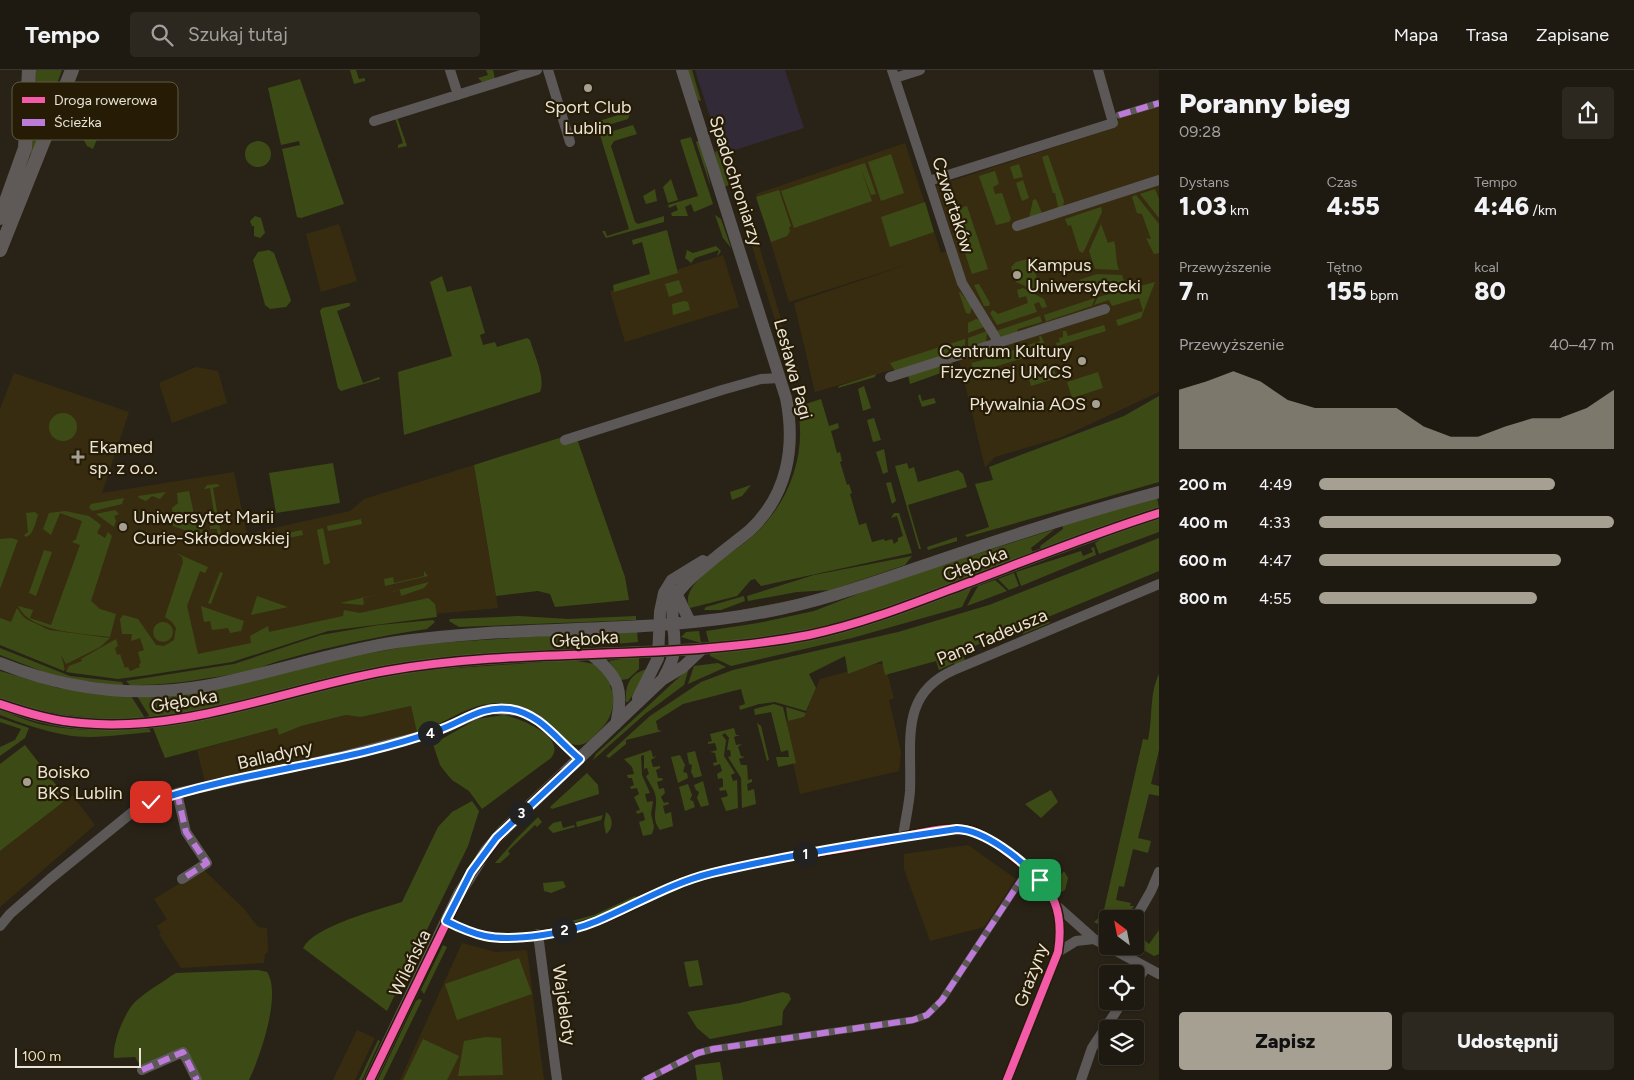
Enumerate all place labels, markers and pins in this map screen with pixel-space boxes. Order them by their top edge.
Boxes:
marker: Sport Club Lublin [582,82,594,94]
place label: Sport Club Lublin [545,96,632,139]
place label: Kampus Uniwersytecki [1027,254,1141,297]
marker: Kampus Uniwersytecki [1011,269,1023,281]
place label: Centrum Kultury Fizycznej UMCS [939,340,1073,383]
marker: Centrum Kultury Fizycznej UMCS [1076,355,1088,367]
place label: Pływalnia AOS [969,393,1086,415]
marker: Pływalnia AOS [1090,398,1102,410]
place label: Ekamed sp. z o.o. [89,436,158,479]
marker: Ekamed sp. z o.o. [71,450,85,464]
place label: Uniwersytet Marii Curie-Skłodowskiej [133,506,290,549]
marker: Uniwersytet Marii Curie-Skłodowskiej [117,521,129,533]
pin: 4 [418,720,442,746]
place label: Boisko BKS Lublin [37,761,123,804]
marker: Boisko BKS Lublin [21,776,33,788]
pin [130,781,172,823]
pin: 3 [508,800,534,826]
pin: 1 [792,842,818,866]
pin [1019,859,1061,901]
pin: 2 [552,918,576,942]

